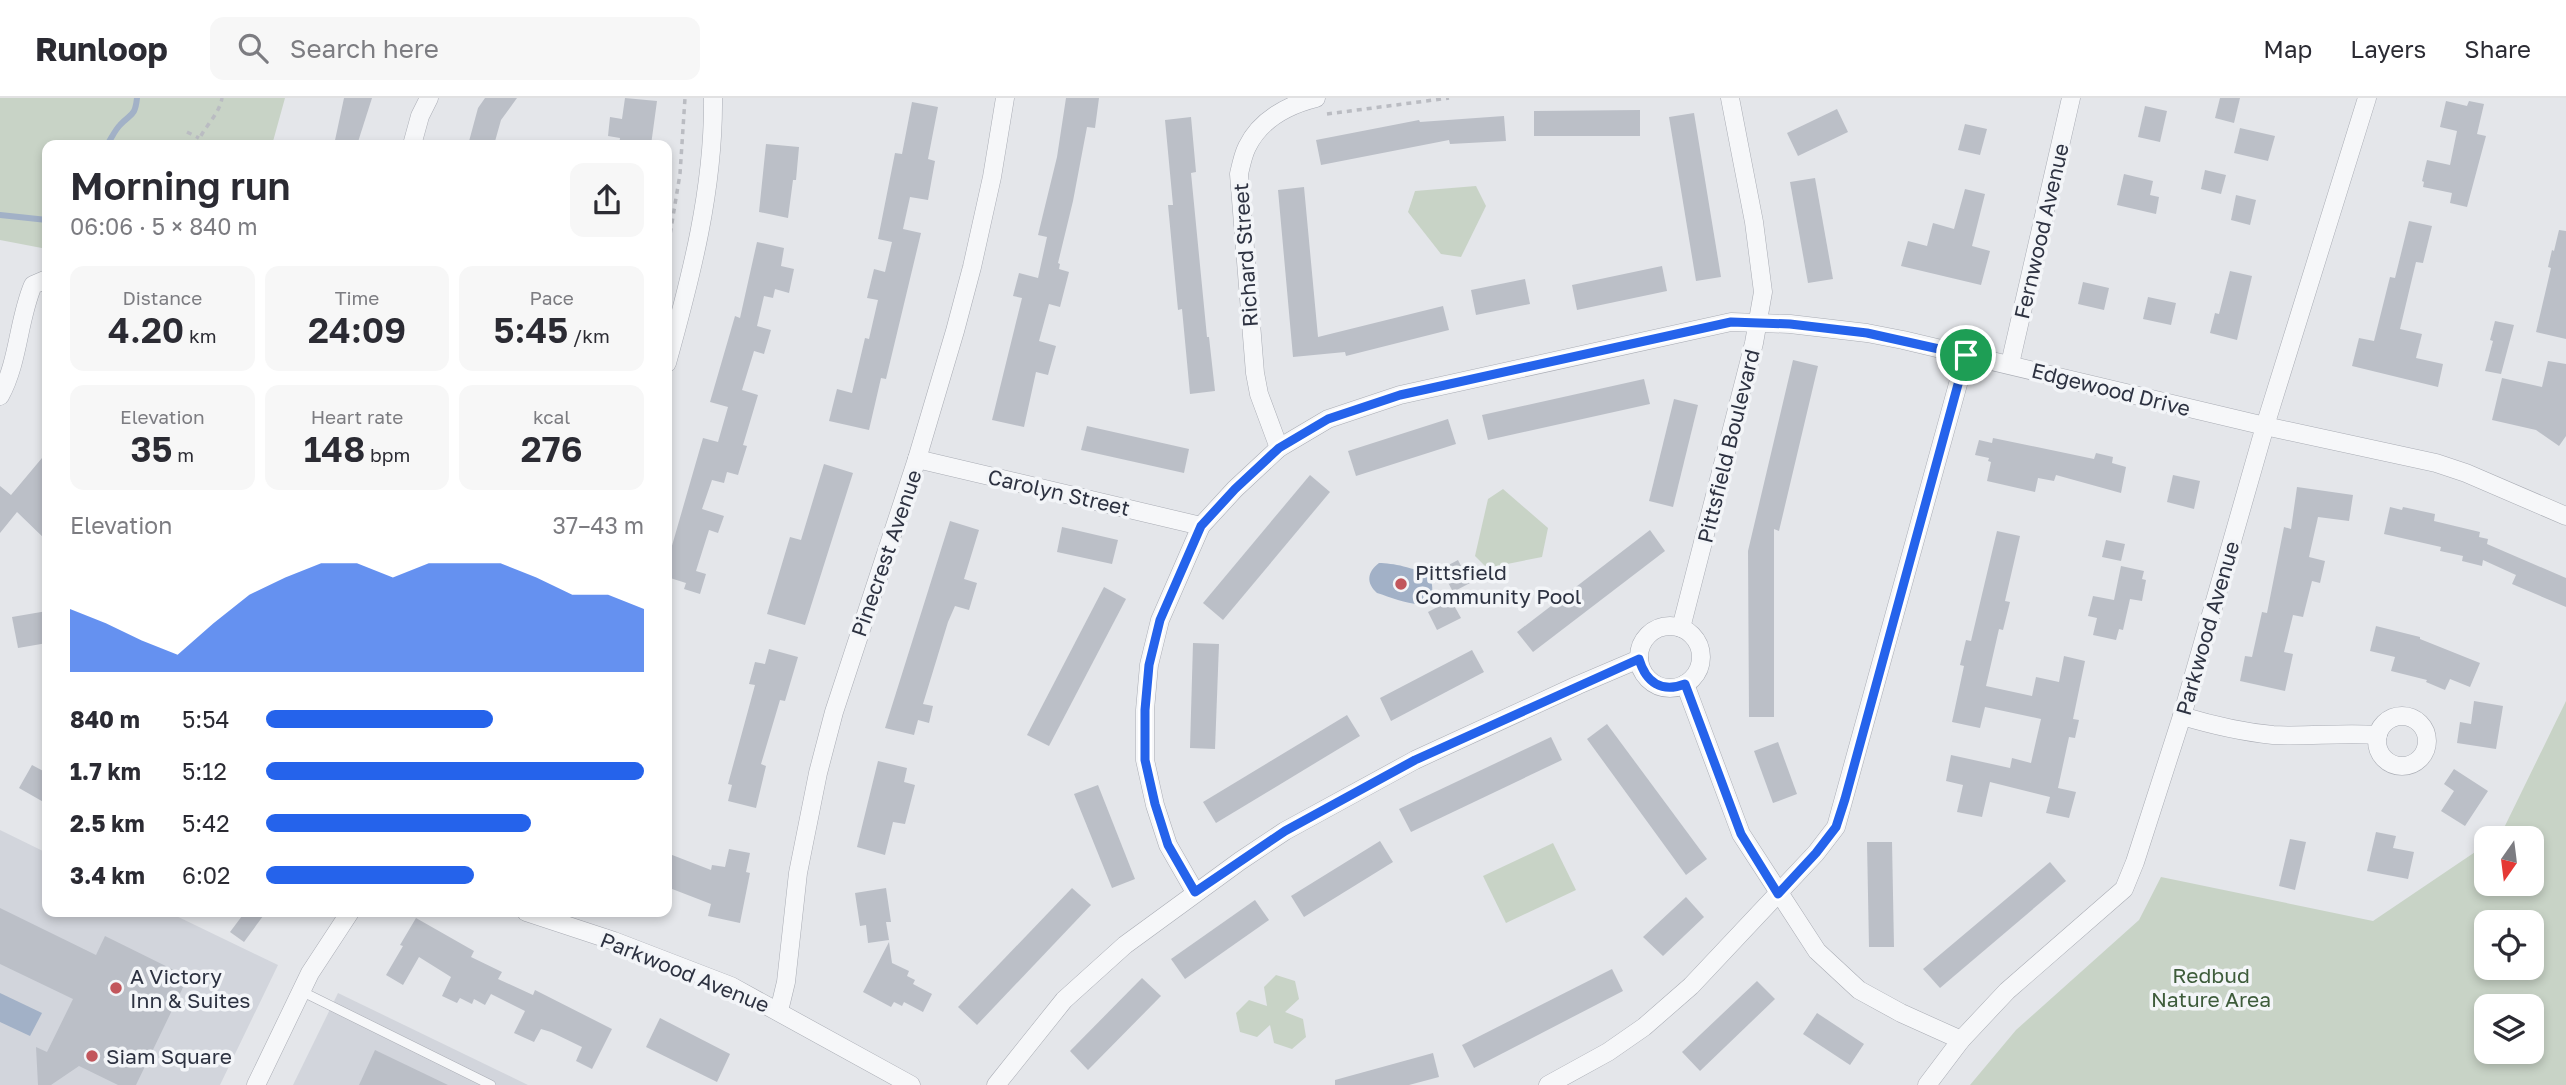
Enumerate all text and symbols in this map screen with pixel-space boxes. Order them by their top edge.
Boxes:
search box [210,17,700,80]
text: Runloop [35,29,168,68]
icon: search [234,29,272,67]
text: Search here [290,33,439,64]
text: Map [2263,34,2312,63]
text: Layers [2350,34,2426,63]
text: Share [2464,34,2531,63]
street label: Fernwood Avenue [2008,141,2074,321]
text: Morning run [70,163,291,208]
button: share [570,163,644,237]
street label: Richard Street [1227,182,1263,328]
text: 06:06 · 5 × 840 m [70,212,258,240]
text: Distance [122,286,202,309]
text: Time [335,286,379,309]
text: Pace [529,286,574,309]
text: 4.20 [108,309,184,351]
text: 24:09 [308,309,406,351]
text: 5:45 [494,309,568,351]
text: km [184,324,217,347]
text: /km [568,324,610,347]
pin [1936,325,1996,385]
icon: arrive [1947,336,1985,374]
street label: Pittsfield Boulevard [1691,346,1765,546]
street label: Edgewood Drive [2029,357,2193,421]
text: Elevation [120,405,205,428]
text: Heart rate [311,405,403,428]
text: kcal [533,405,570,428]
text: 35 [130,428,173,470]
text: 148 [304,428,365,470]
text: 276 [521,428,583,470]
text: m [173,443,194,466]
text: bpm [365,443,410,466]
street label: Carolyn Street [985,463,1133,521]
street label: Pinecrest Avenue [845,466,927,640]
text: Elevation [70,511,172,539]
text: 37–43 m [553,511,644,539]
street label: Parkwood Avenue [2170,538,2244,718]
place label: Pittsfield Community Pool [1415,559,1582,609]
marker: Pittsfield Community Pool [1393,576,1409,592]
text: 840 m [70,705,140,733]
text: 5:54 [182,705,230,733]
text: 1.7 km [70,757,141,785]
text: 5:12 [182,757,227,785]
text: 2.5 km [70,809,145,837]
text: 5:42 [182,809,230,837]
north arrow [2474,826,2544,896]
map controls [2474,826,2544,1064]
text: 3.4 km [70,861,145,889]
text: 6:02 [182,861,230,889]
button: locate [2474,910,2544,980]
street label: Parkwood Avenue [597,926,773,1018]
park label: Redbud Nature Area [2151,962,2271,1012]
place label: A Victory Inn & Suites [130,963,250,1013]
marker: A Victory Inn & Suites [108,980,124,996]
button: layers [2474,994,2544,1064]
place label: Siam Square [106,1043,232,1069]
marker: Siam Square [84,1048,100,1064]

